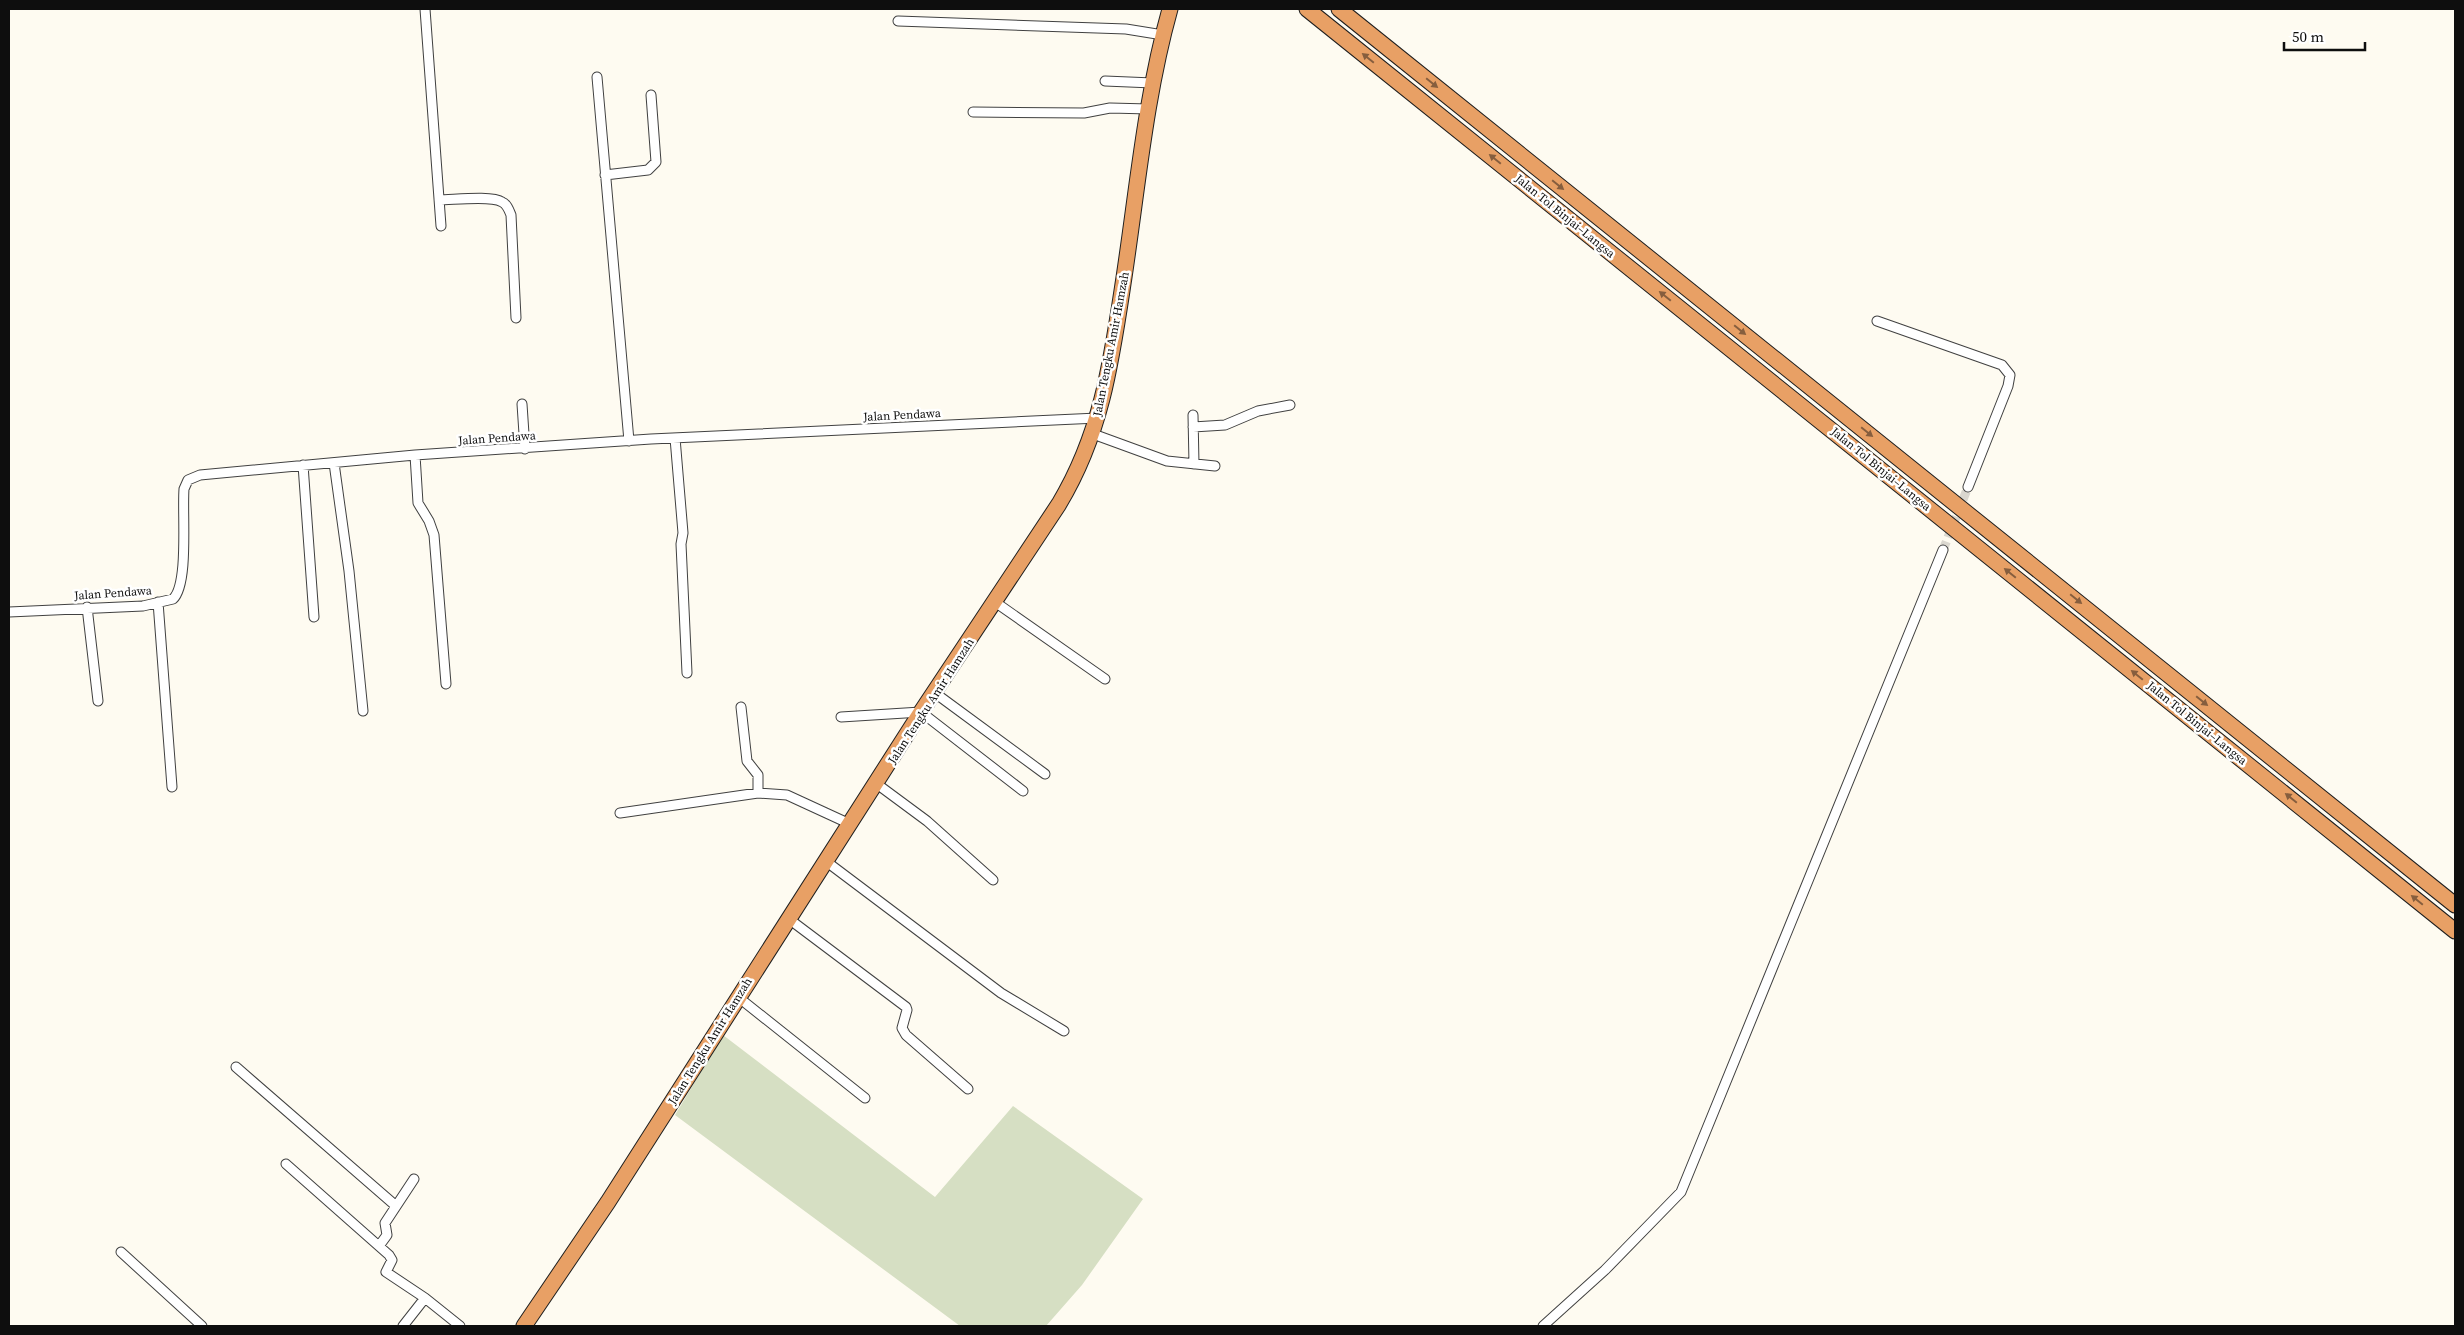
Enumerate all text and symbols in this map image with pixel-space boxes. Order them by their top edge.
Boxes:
scale bar [2284,20,2365,52]
text: 50 m [2292,26,2324,47]
one-way arrow [1362,52,1375,63]
one-way arrow [1425,78,1438,88]
one-way arrow [1489,154,1502,165]
street label: Jalan Tol Binjai–Langsa [1511,170,1619,262]
one-way arrow [1552,179,1565,190]
street label: Jalan Tengku Amir Hamzah [1089,270,1133,419]
one-way arrow [1658,290,1671,301]
one-way arrow [1733,325,1746,336]
street label: Jalan Pendawa [862,405,942,425]
street label: Jalan Tol Binjai–Langsa [1827,423,1935,515]
one-way arrow [1860,426,1873,437]
street label: Jalan Pendawa [457,427,537,449]
one-way arrow [2004,567,2017,578]
street label: Jalan Pendawa [73,582,153,604]
one-way arrow [2069,594,2082,605]
street label: Jalan Tengku Amir Hamzah [884,635,978,768]
one-way arrow [2131,669,2144,680]
street label: Jalan Tol Binjai–Langsa [2143,677,2251,769]
one-way arrow [2195,696,2208,707]
one-way arrow [2284,793,2297,804]
one-way arrow [2411,895,2424,906]
street label: Jalan Tengku Amir Hamzah [664,974,756,1108]

